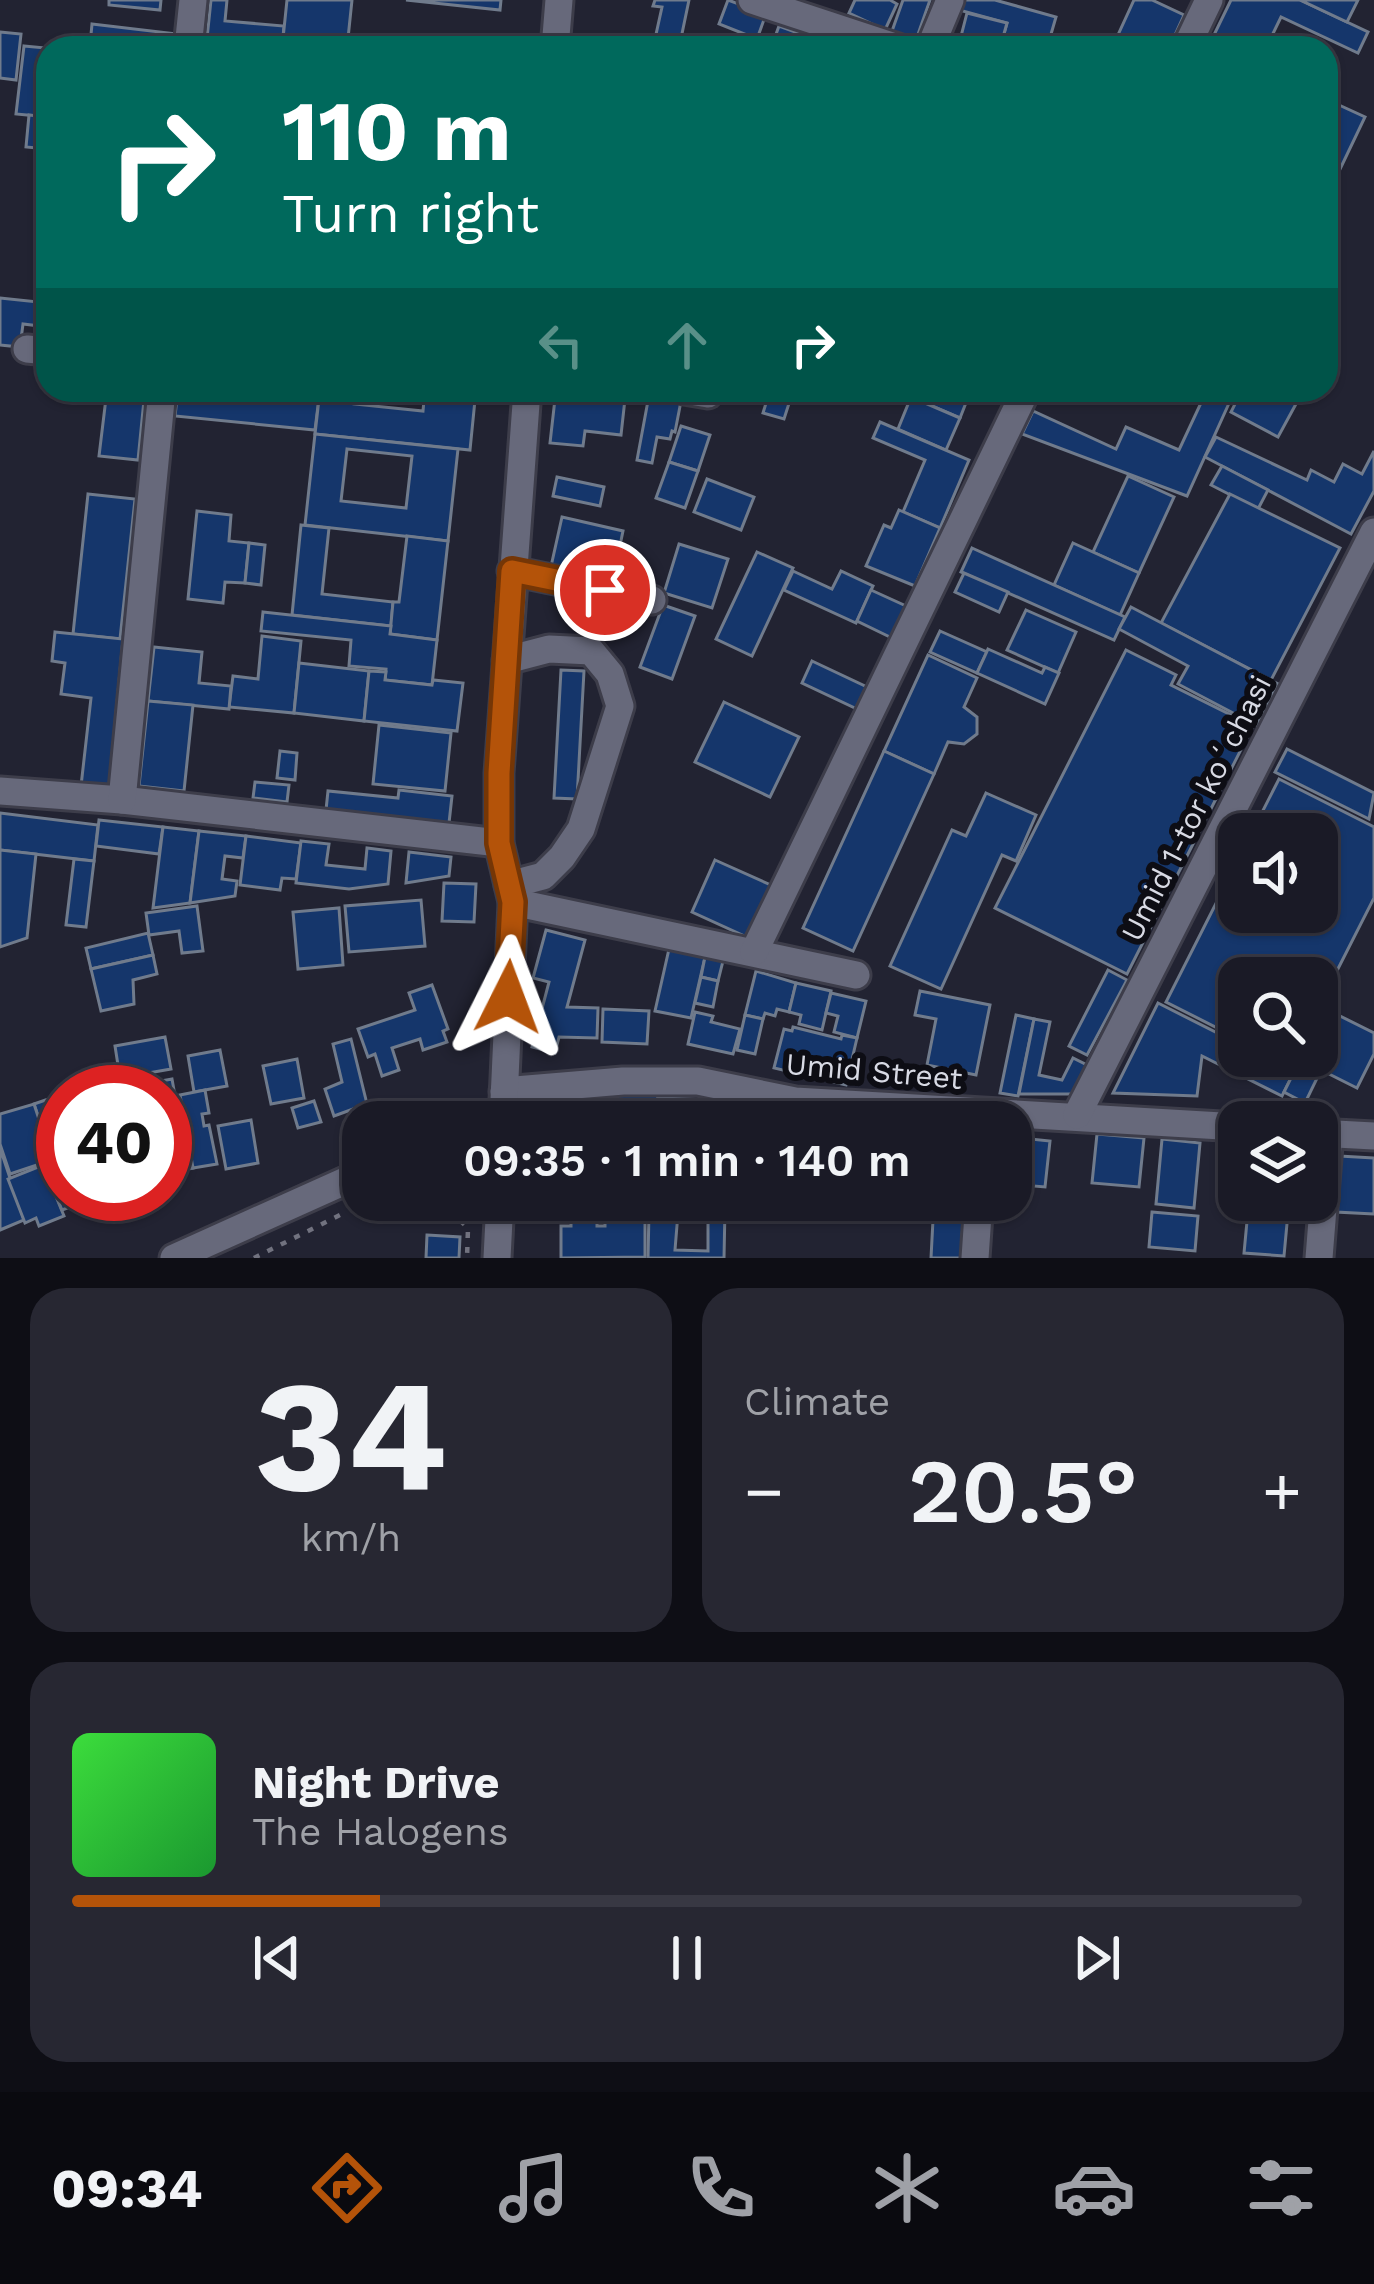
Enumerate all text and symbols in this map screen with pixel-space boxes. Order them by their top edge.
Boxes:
text: 110 m [282,82,512,180]
icon: right [84,84,240,240]
text: Turn right [282,182,539,245]
icon: left [528,312,594,378]
icon: ahead [654,312,720,378]
icon: right [780,312,846,378]
pin [554,539,656,641]
icon: arrive [572,557,638,623]
street label: Umid 1-tor koʻchasi [1114,669,1278,947]
map controls [1218,813,1338,1221]
button: sound [1218,813,1338,933]
position arrow [445,934,571,1060]
button: search [1218,957,1338,1077]
street label: Umid Street [784,1046,964,1096]
speed limit sign: 40 [36,1065,192,1221]
button: layers [1218,1101,1338,1221]
text: 09:35 · 1 min · 140 m [463,1134,911,1187]
text: 34 [254,1345,448,1528]
text: Climate [744,1379,890,1424]
text: 20.5° [908,1438,1138,1544]
text: − [744,1453,784,1530]
text: + [1262,1453,1302,1530]
text: km/h [301,1515,401,1560]
text: Night Drive [252,1756,500,1809]
text: The Halogens [252,1809,508,1854]
icon: previous [244,1925,310,1991]
icon: pause [654,1925,720,1991]
icon: next [1064,1925,1130,1991]
icon: directions [305,2146,389,2230]
icon: music [492,2146,576,2230]
icon: phone [679,2146,763,2230]
icon: climate [865,2146,949,2230]
icon: car [1052,2146,1136,2230]
icon: filters [1239,2146,1323,2230]
text: 09:34 [51,2157,203,2220]

